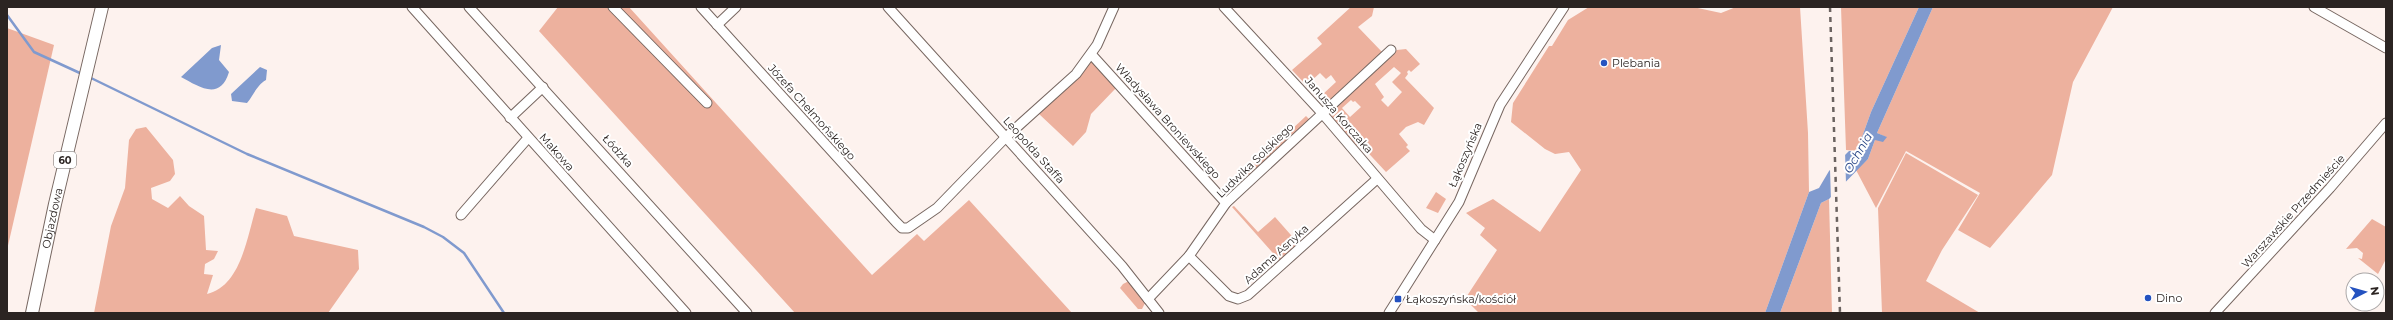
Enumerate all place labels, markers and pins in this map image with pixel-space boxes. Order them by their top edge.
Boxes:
place label: Plebania [1612,56,1660,70]
marker: Plebania [1599,58,1609,68]
place label: Dino [2156,291,2182,305]
place label: Łąkoszyńska/kościół [1406,292,1517,306]
marker: Dino [2143,293,2153,303]
marker: Łąkoszyńska/kościół [1393,294,1403,304]

